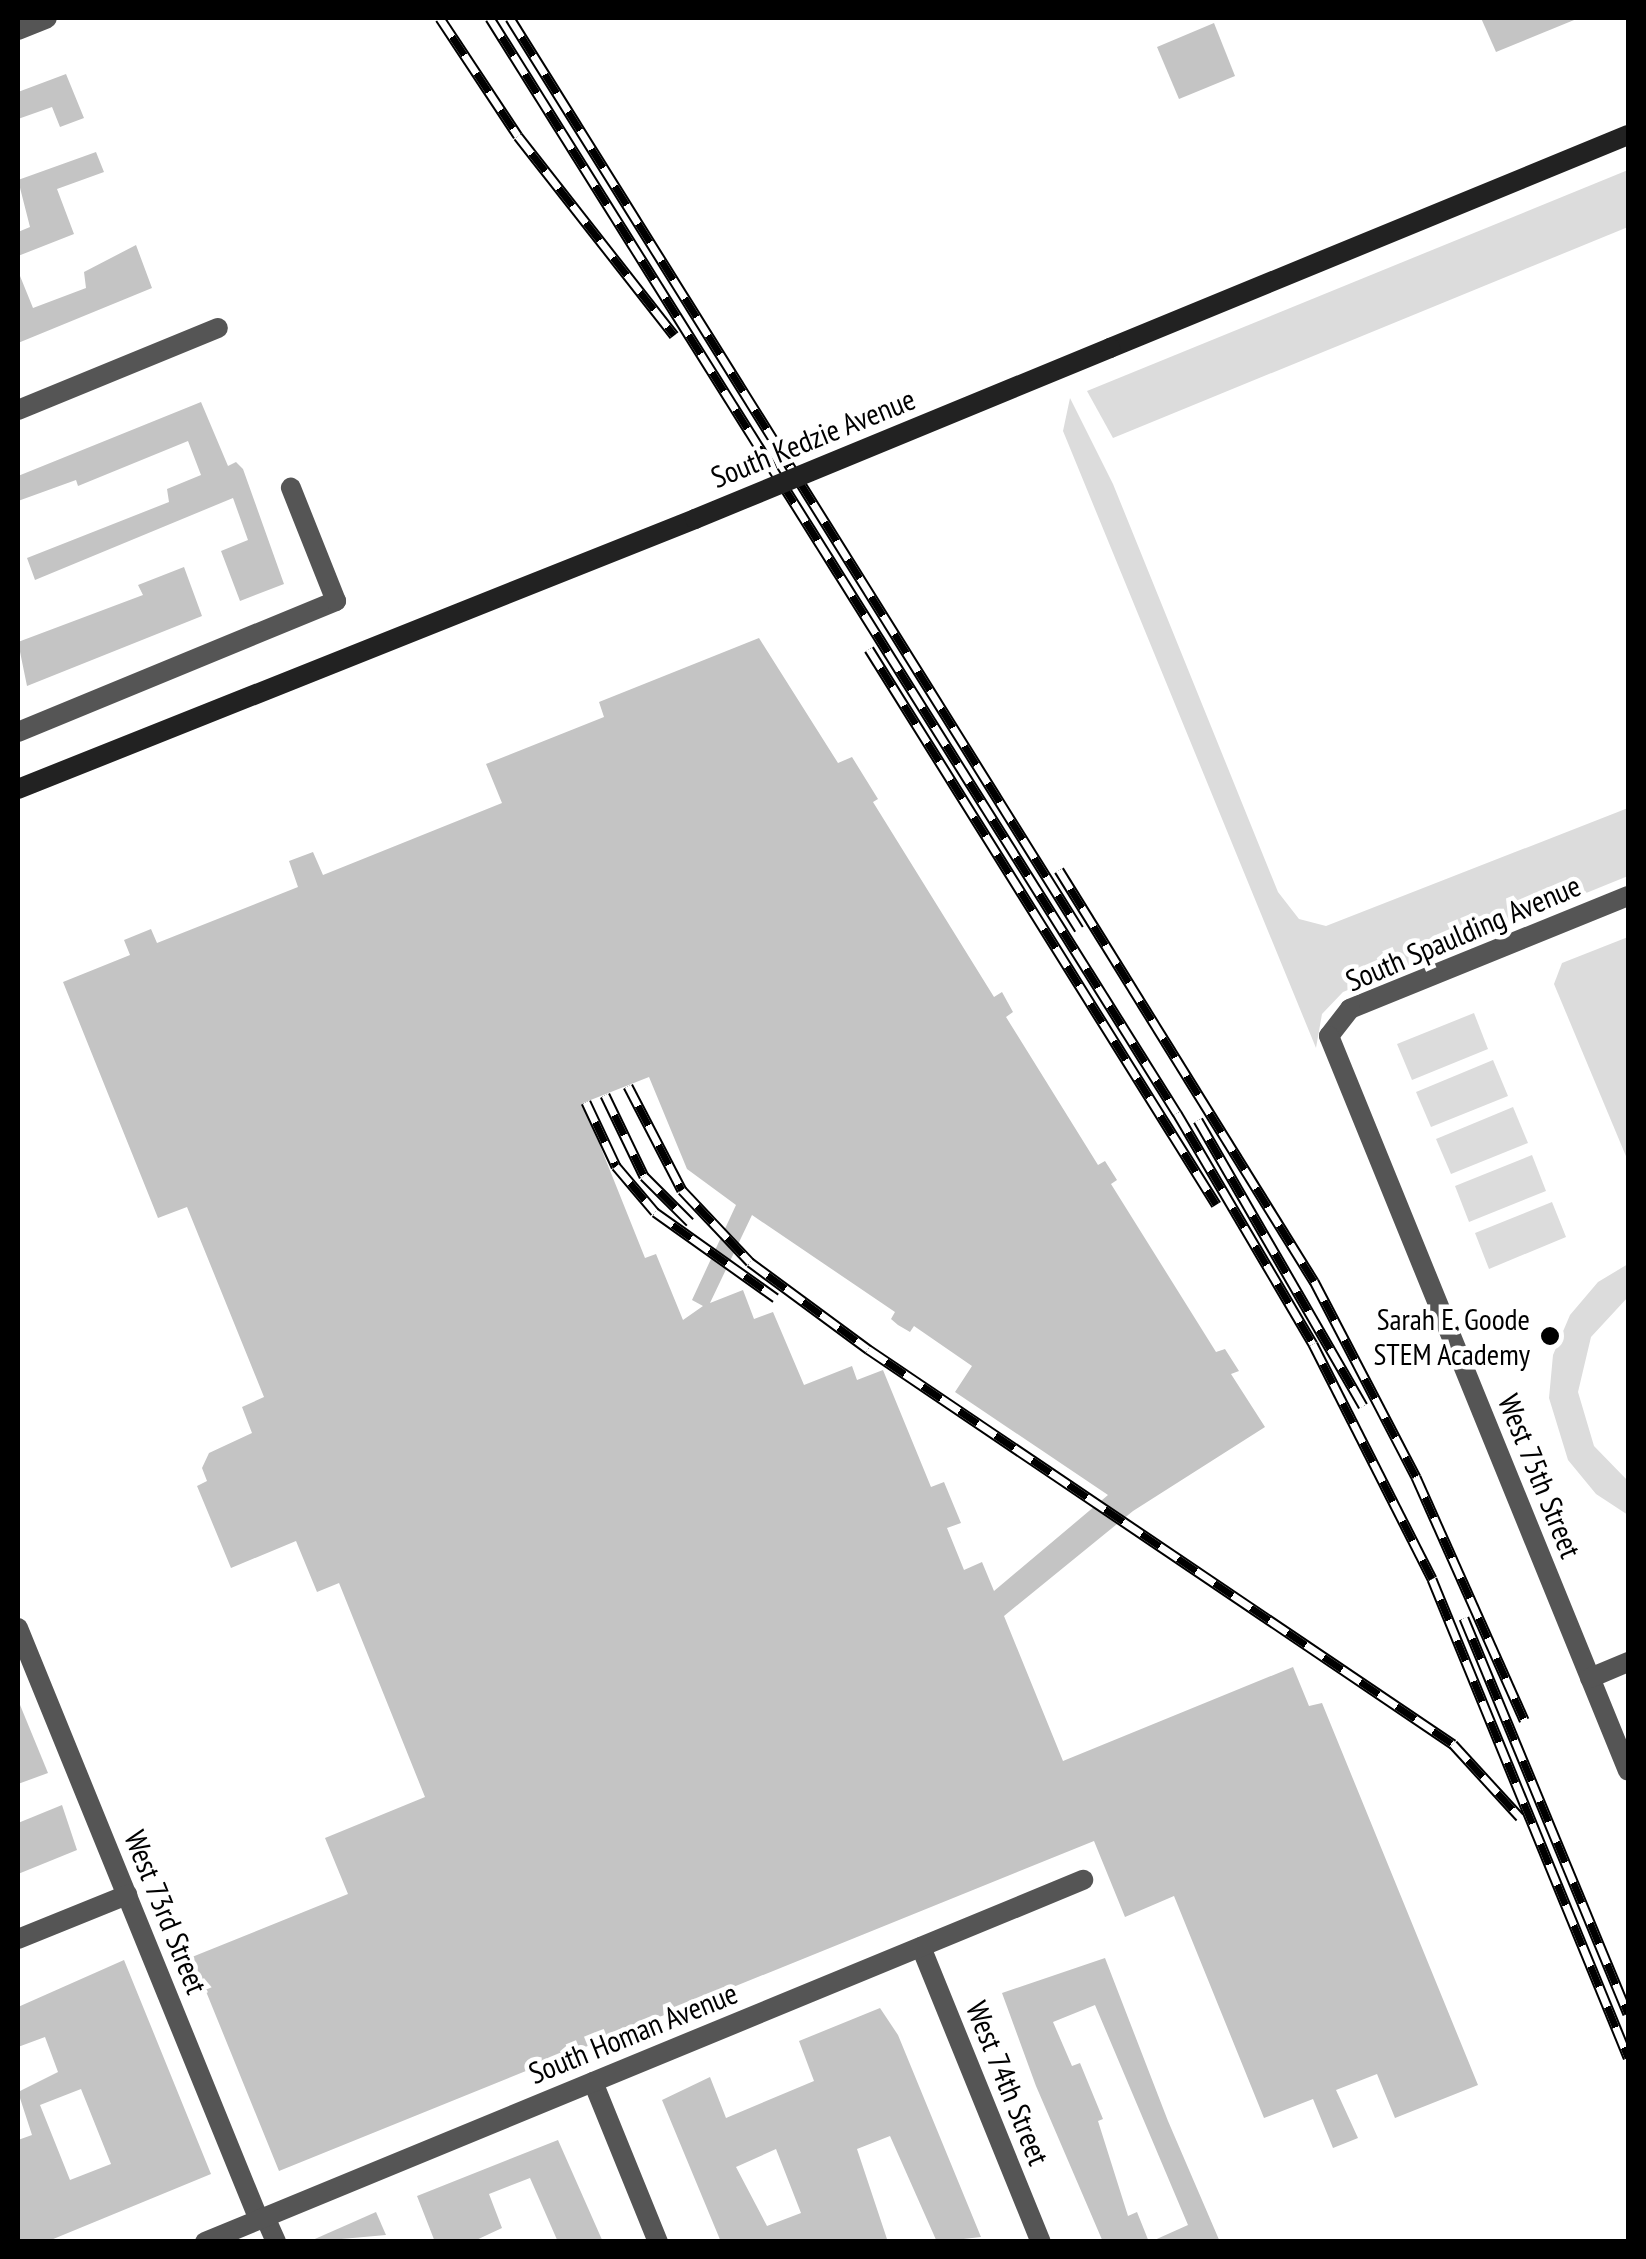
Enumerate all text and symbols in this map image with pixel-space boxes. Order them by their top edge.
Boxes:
street label: South Kedzie Avenue [705,381,921,495]
street label: South Spaulding Avenue [1340,867,1586,999]
place label: Sarah E. Goode STEM Academy [1373,1301,1530,1372]
marker: Sarah E. Goode STEM Academy [1539,1325,1561,1347]
street label: West 75th Street [1491,1389,1589,1563]
street label: West 73rd Street [117,1825,215,1999]
street label: South Homan Avenue [523,1975,743,2091]
street label: West 74th Street [959,1996,1057,2170]

